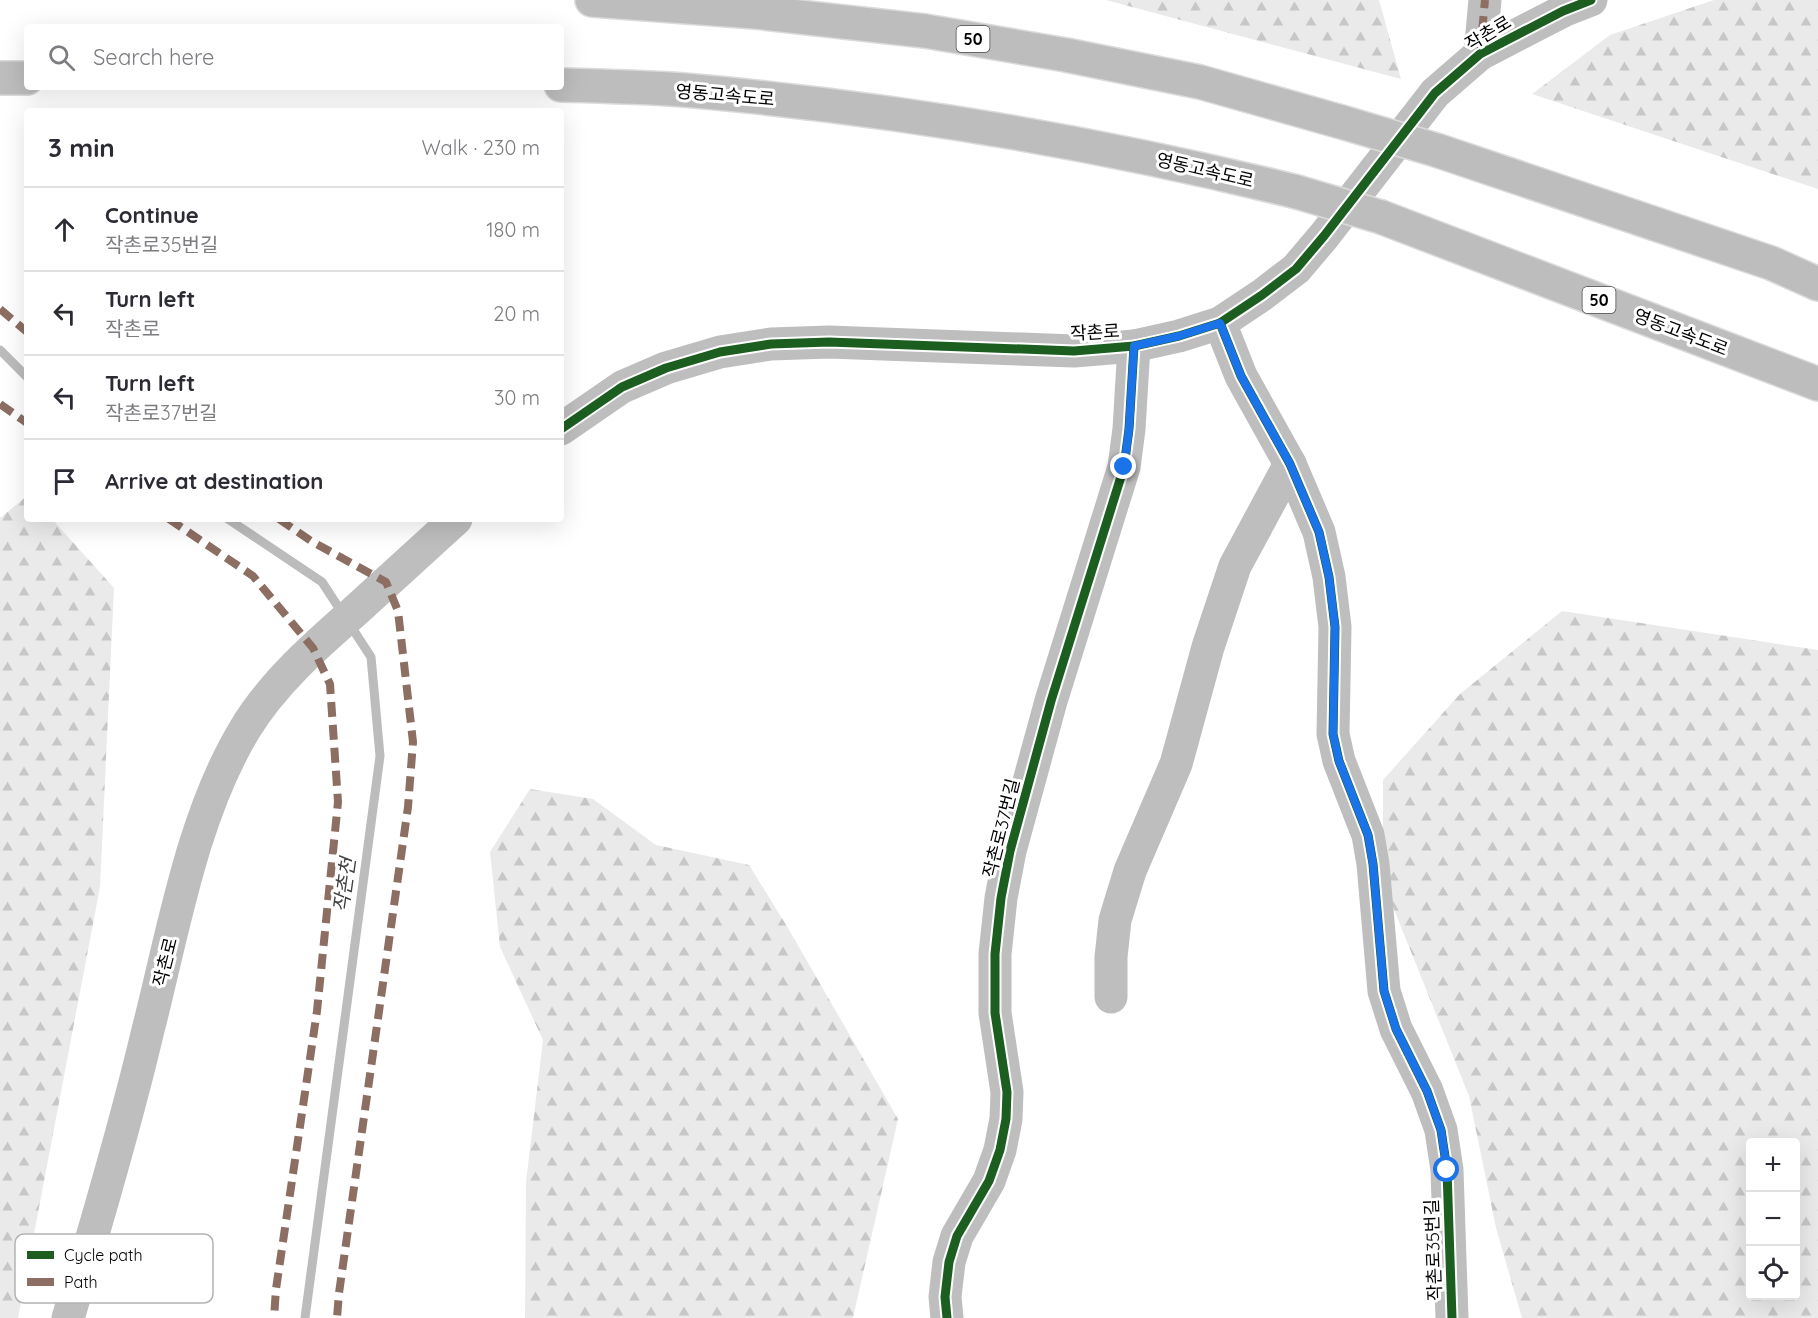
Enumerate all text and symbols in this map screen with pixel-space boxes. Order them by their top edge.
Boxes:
street label: 작촌로 [1461,10,1515,56]
search box [24,24,564,90]
road number: 50 [956,26,990,52]
icon: search [45,41,78,74]
text: Search here [93,43,214,71]
street label: 영동고속도로 [675,79,775,111]
text: 3 min [48,131,115,164]
text: Walk · 230 m [421,135,540,160]
street label: 영동고속도로 [1154,148,1256,192]
text: Continue [105,201,199,229]
icon: ahead [48,213,81,246]
text: 180 m [486,217,540,242]
text: 작촌로35번길 [105,232,218,257]
text: Turn left [105,285,195,313]
road number: 50 [1582,287,1616,313]
icon: left [48,297,81,330]
text: 20 m [493,301,540,326]
street label: 영동고속도로 [1630,303,1732,361]
text: 작촌로 [105,316,160,341]
street label: 작촌로 [1070,319,1120,345]
text: Turn left [105,369,195,397]
icon: left [48,381,81,414]
text: 30 m [494,385,540,410]
text: 작촌로37번길 [105,400,218,425]
route end [1110,453,1136,479]
icon: arrive [48,465,81,498]
text: Arrive at destination [105,467,323,495]
street label: 작촌로37번길 [978,776,1024,880]
water label: 작촌천 [328,853,361,914]
street label: 작촌로 [148,935,182,989]
map controls [1746,1138,1800,1300]
button: + [1746,1138,1800,1192]
route start [1433,1156,1459,1182]
button: − [1746,1192,1800,1246]
street label: 작촌로35번길 [1420,1199,1446,1301]
legend [15,1234,213,1303]
text: Cycle path [64,1245,143,1265]
button: locate [1746,1246,1800,1300]
text: Path [64,1272,98,1292]

